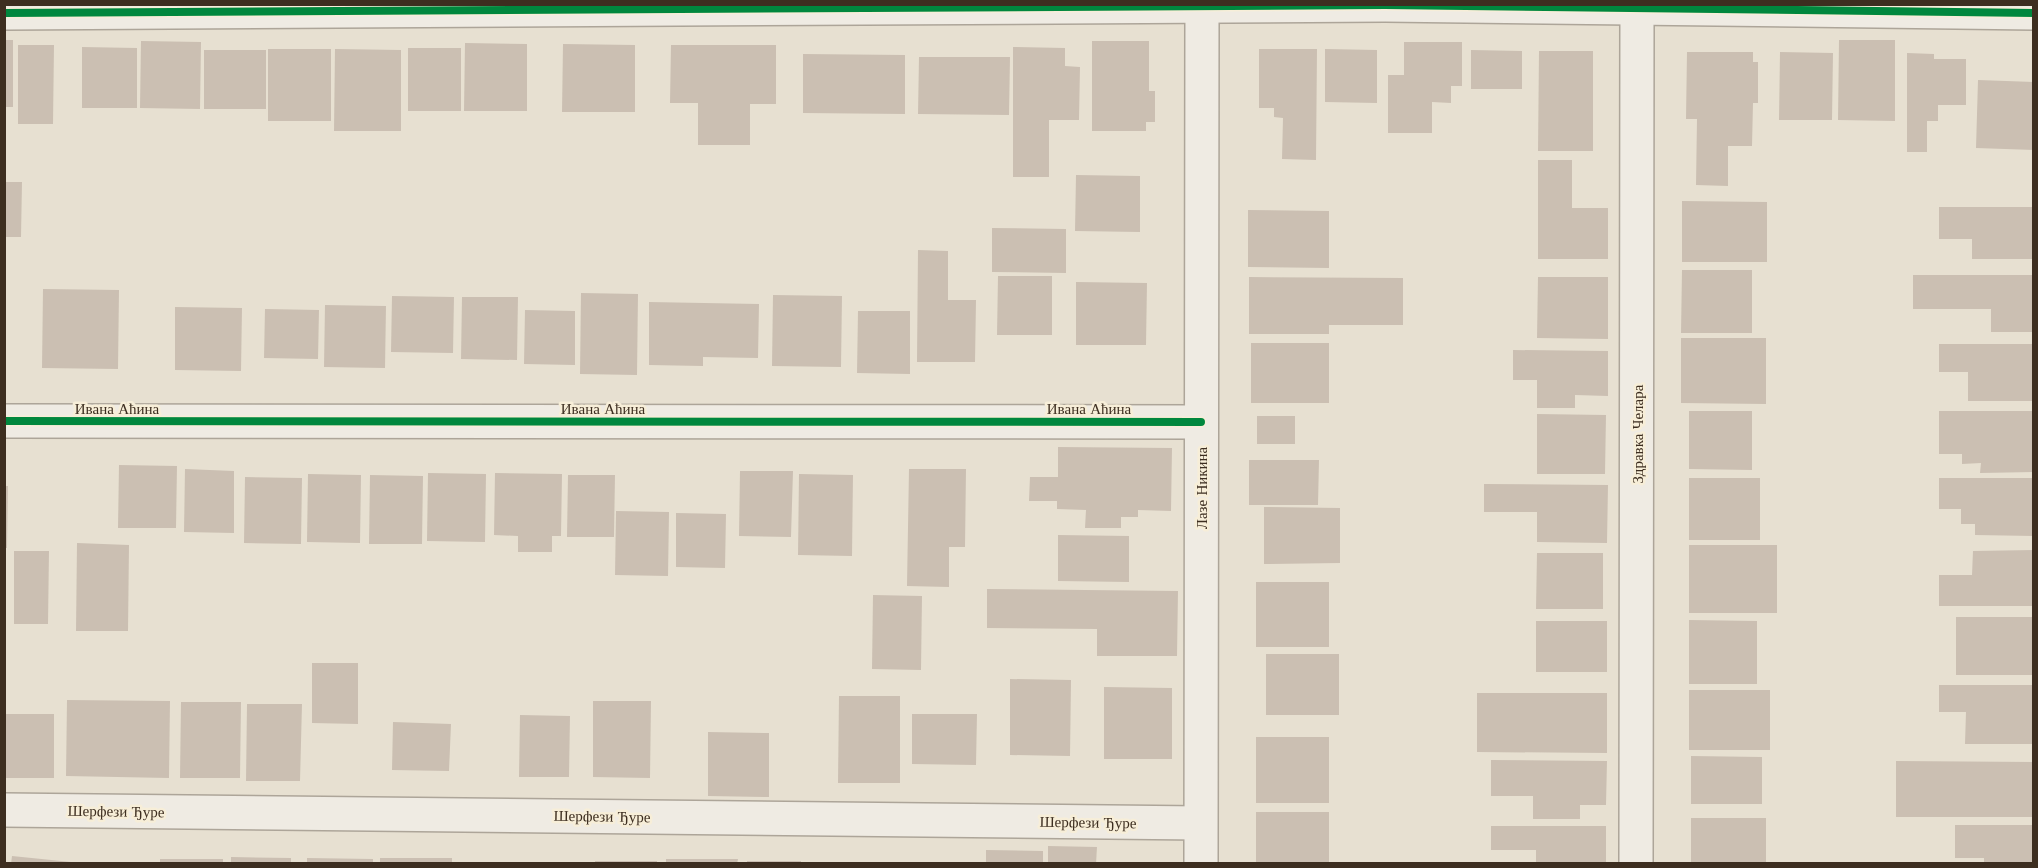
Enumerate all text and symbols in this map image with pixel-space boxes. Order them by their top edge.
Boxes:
street label: Здравка Челара [1628,384,1647,483]
street label: Ивана Аћина [75,399,160,418]
street label: Ивана Аћина [561,399,646,418]
street label: Ивана Аћина [1047,399,1132,418]
street label: Лазе Никина [1192,446,1211,529]
street label: Шерфези Ђуре [67,801,165,821]
street label: Шерфези Ђуре [553,806,651,826]
street label: Шерфези Ђуре [1039,812,1137,832]

